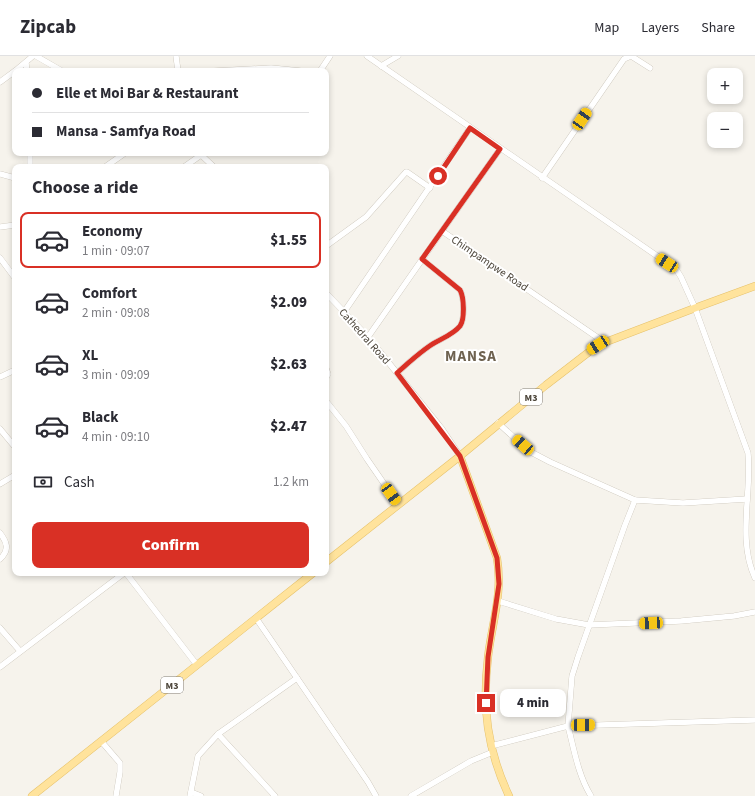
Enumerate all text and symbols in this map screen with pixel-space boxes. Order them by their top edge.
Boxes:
text: Zipcab [20,14,76,41]
text: Map [594,18,619,38]
text: Layers [641,18,679,38]
text: Share [701,18,735,38]
map controls [707,68,743,148]
button: + [707,68,743,104]
text: Elle et Moi Bar & Restaurant [56,83,239,104]
car [570,106,594,132]
button: − [707,112,743,148]
text: Mansa - Samfya Road [56,121,196,142]
route start [429,167,447,185]
text: Choose a ride [32,175,138,200]
text: Economy [82,221,143,242]
icon: car [34,222,70,258]
text: $1.55 [270,230,307,251]
street label: Chimpampwe Road [448,232,531,295]
text: 1 min · 09:07 [82,242,150,260]
car [654,251,680,275]
text: Comfort [82,283,137,304]
icon: car [34,284,70,320]
text: $2.09 [270,292,307,313]
text: 2 min · 09:08 [82,304,150,322]
street label: Cathedral Road [335,305,394,368]
car [585,333,611,357]
text: XL [82,345,98,366]
icon: car [34,346,70,382]
district label: MANSA [445,346,497,367]
text: $2.63 [270,354,307,375]
text: 3 min · 09:09 [82,366,150,384]
road number: M3 [520,389,542,405]
text: Black [82,407,119,428]
icon: car [34,408,70,444]
text: $2.47 [270,416,307,437]
text: 4 min · 09:10 [82,428,150,446]
car [510,433,536,457]
icon: cash [32,471,54,493]
text: Cash [64,472,95,493]
text: 1.2 km [273,473,309,491]
car [379,481,403,507]
button: Confirm [32,522,309,568]
car [639,616,663,630]
road number: M3 [161,677,183,693]
callout: 4 min [500,689,566,717]
route end [477,694,495,712]
text: 4 min [517,694,549,712]
car [571,719,595,731]

